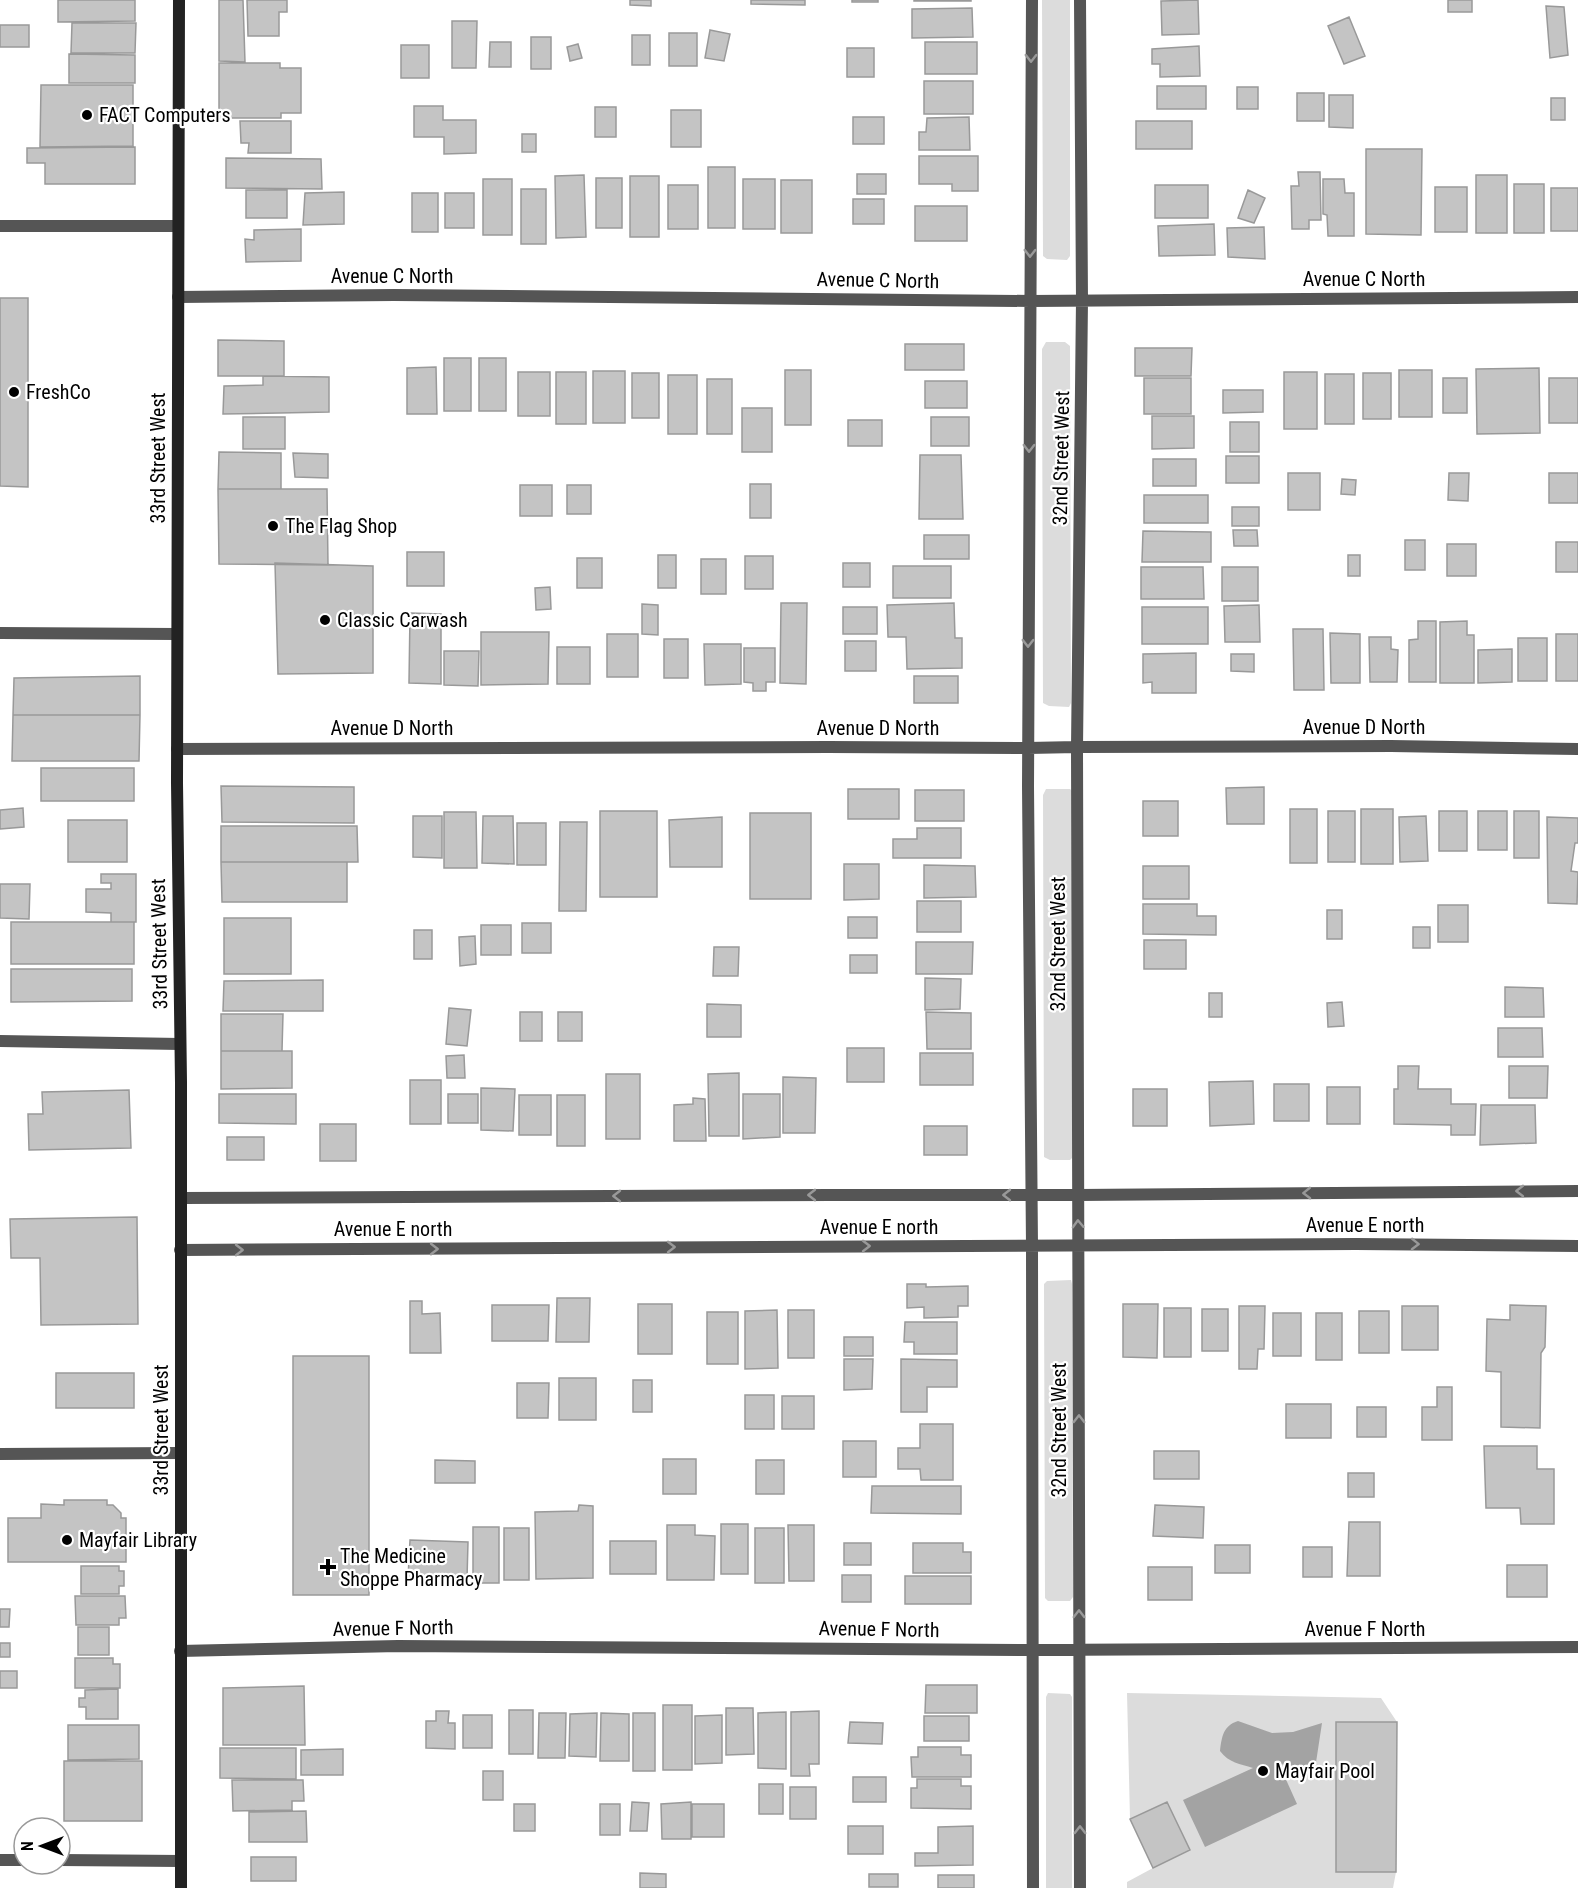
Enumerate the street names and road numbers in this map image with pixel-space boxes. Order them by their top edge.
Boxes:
street label: Avenue C North [331,264,453,288]
street label: Avenue C North [816,267,940,293]
street label: Avenue C North [1303,267,1425,291]
street label: 32nd Street West [1048,390,1074,526]
street label: 33rd Street West [146,392,170,523]
street label: Avenue D North [1303,715,1425,739]
street label: Avenue D North [331,716,453,740]
street label: Avenue D North [817,716,939,740]
street label: 32nd Street West [1046,877,1070,1011]
street label: 33rd Street West [146,878,172,1010]
street label: Avenue E north [1306,1213,1424,1237]
street label: Avenue E north [820,1215,938,1239]
street label: Avenue E north [334,1217,452,1241]
street label: 32nd Street West [1047,1363,1071,1497]
street label: 33rd Street West [149,1364,173,1495]
street label: Avenue F North [332,1615,454,1641]
street label: Avenue F North [818,1616,940,1642]
street label: Avenue F North [1305,1617,1425,1641]

